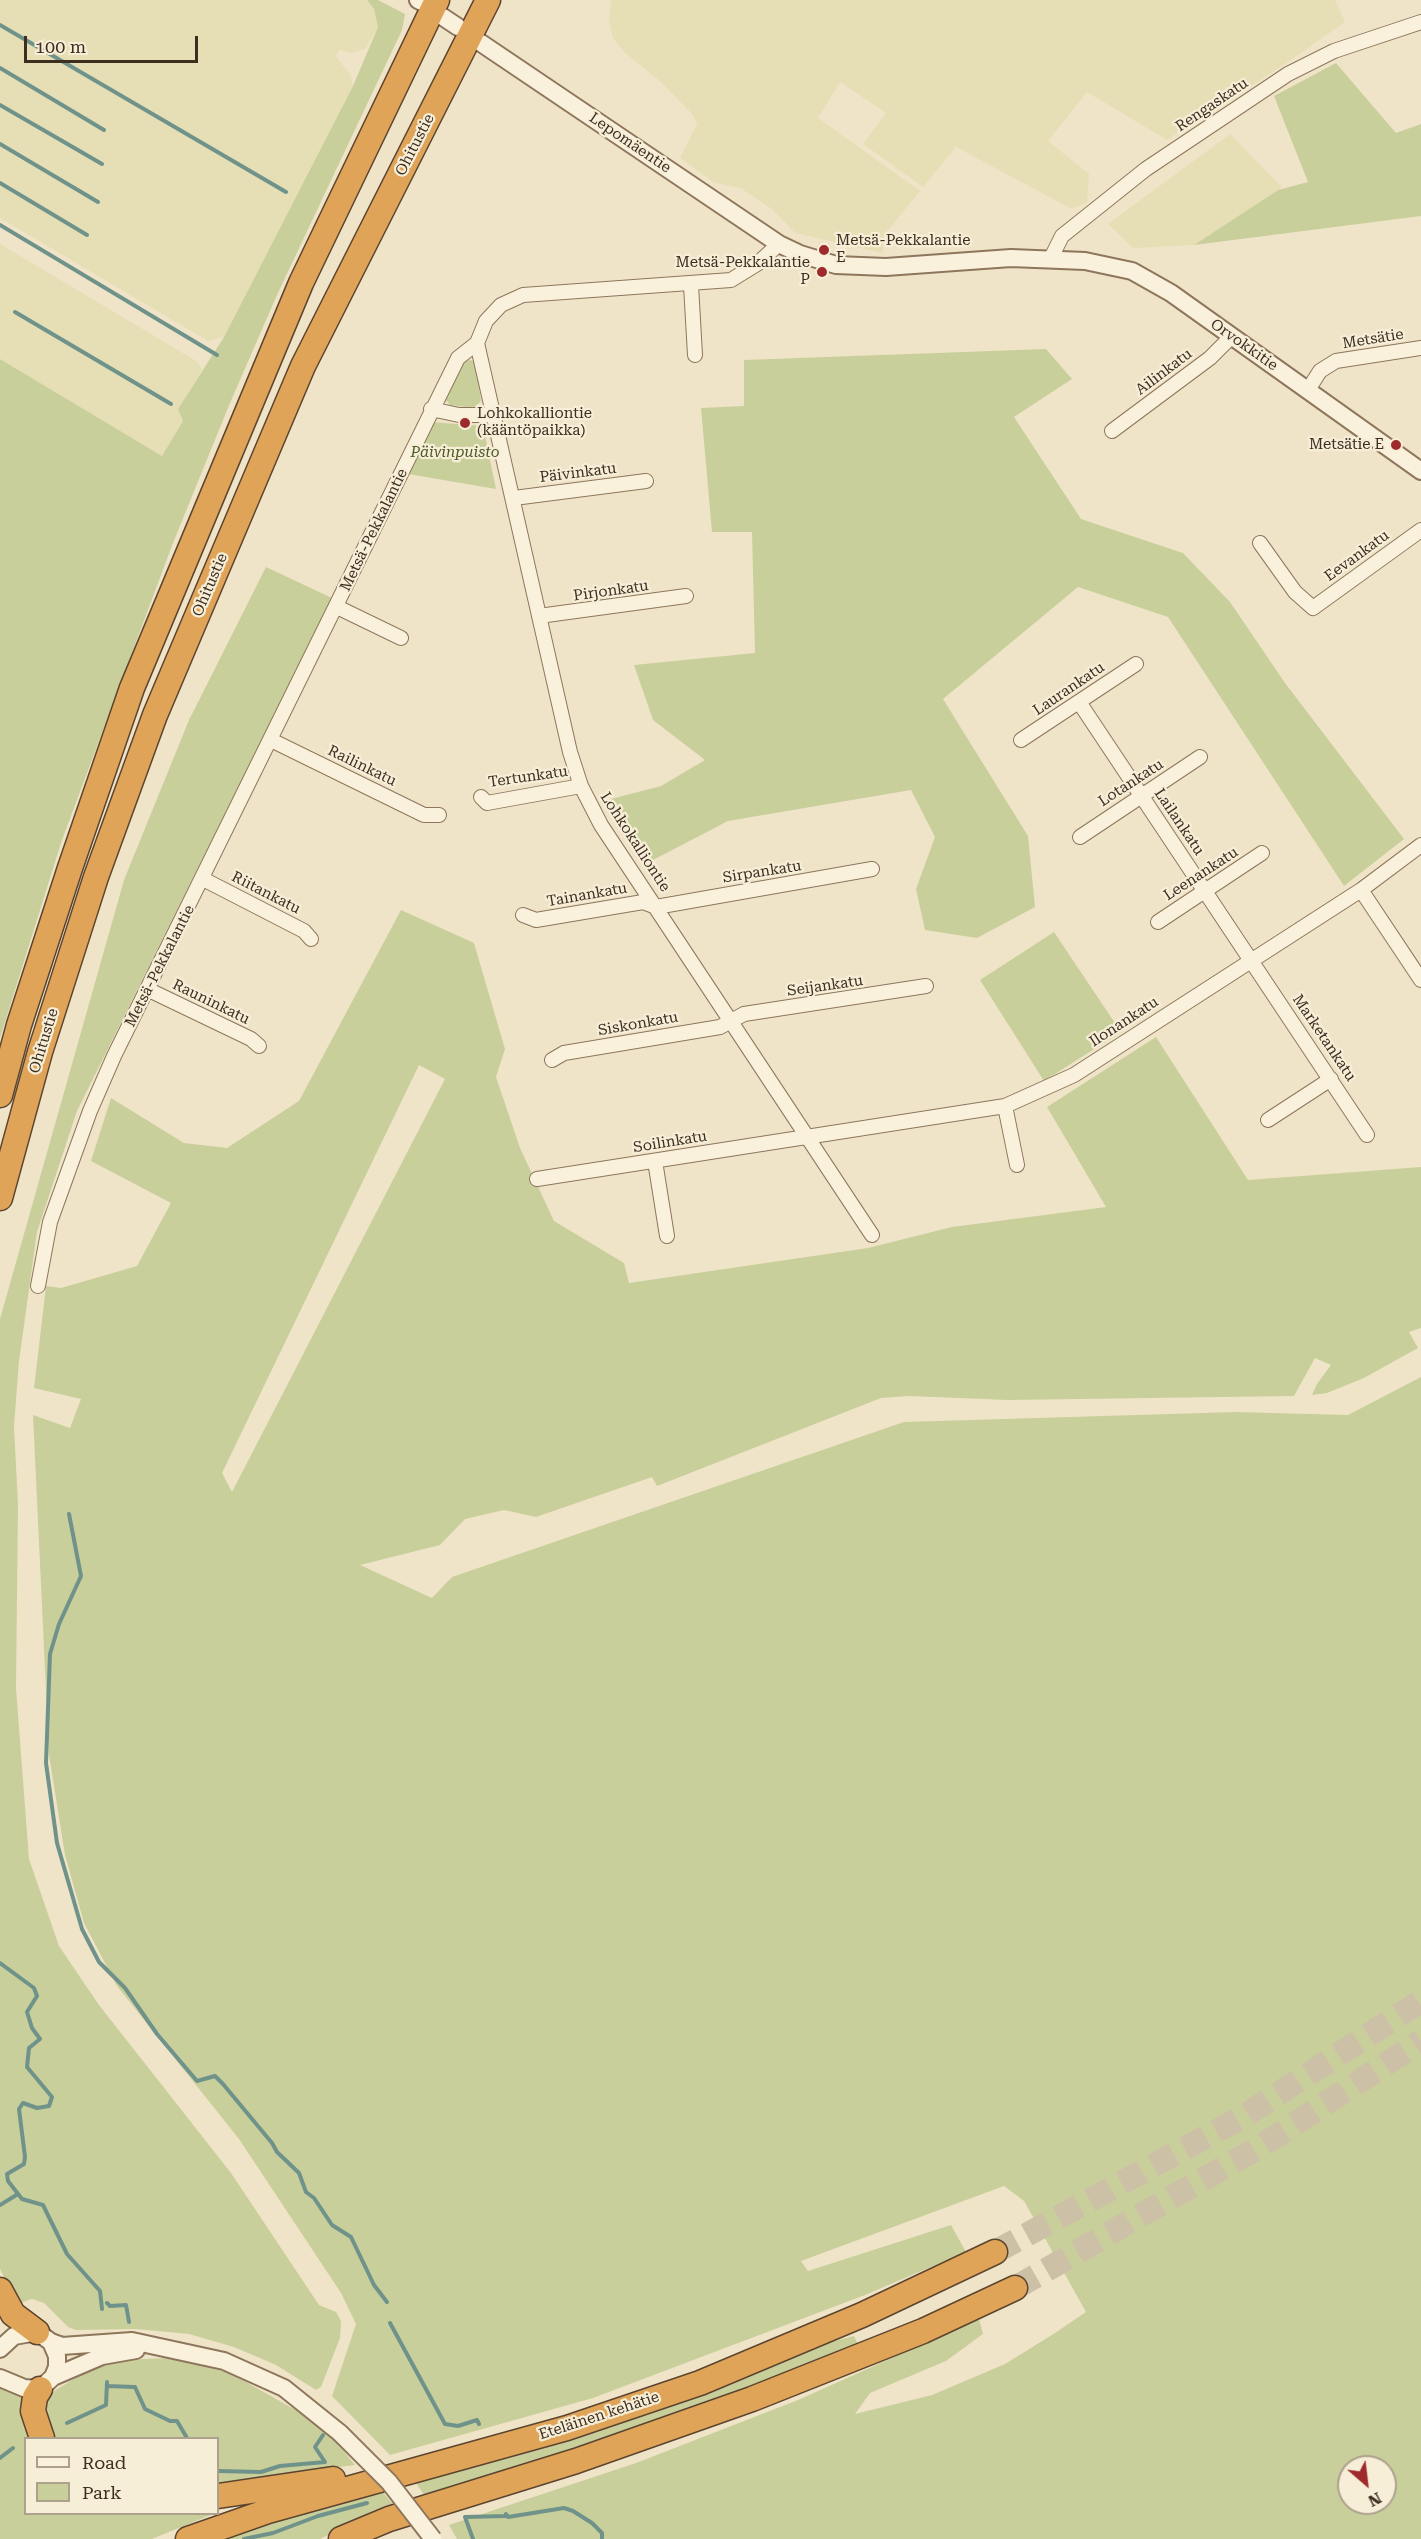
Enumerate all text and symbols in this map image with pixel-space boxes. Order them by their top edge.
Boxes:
scale bar [27,24,201,62]
text: 100 m [35,36,86,57]
street label: Rengaskatu [1172,74,1252,136]
street label: Lepomäentie [586,109,674,177]
street label: Ohitustie [392,111,438,179]
place label: Metsä-Pekkalantie E [836,232,970,267]
marker: Metsä-Pekkalantie E [817,243,831,257]
place label: Metsä-Pekkalantie P [676,254,810,289]
marker: Metsä-Pekkalantie P [815,265,829,279]
street label: Orvokkitie [1207,315,1281,375]
street label: Metsätie [1341,325,1405,353]
street label: Ailinkatu [1132,345,1196,399]
place label: Lohkokalliontie (kääntöpaikka) [477,405,592,440]
marker: Lohkokalliontie (kääntöpaikka) [458,416,472,430]
place label: Metsätie E [1309,436,1384,454]
marker: Metsätie E [1389,438,1403,452]
park label: Päivinpuisto [411,444,499,462]
street label: Päivinkatu [539,459,617,487]
street label: Metsä-Pekkalantie [336,466,412,594]
street label: Eevankatu [1321,526,1393,586]
street label: Ohitustie [189,551,231,619]
street label: Pirjonkatu [572,577,650,605]
street label: Laurankatu [1030,659,1108,719]
street label: Railinkatu [325,742,399,790]
street label: Lotankatu [1095,755,1167,811]
street label: Tertunkatu [487,763,569,791]
street label: Lailankatu [1150,785,1208,859]
street label: Lohkokalliontie [596,789,674,895]
street label: Leenankatu [1160,843,1242,905]
street label: Sirpankatu [721,857,803,887]
street label: Riitankatu [228,868,304,918]
street label: Tainankatu [545,879,629,911]
street label: Metsä-Pekkalantie [121,902,199,1030]
street label: Seijankatu [786,972,864,1000]
street label: Rauninkatu [170,976,252,1028]
street label: Marketankatu [1288,991,1360,1085]
street label: Ilonankatu [1086,993,1162,1051]
street label: Ohitustie [26,1006,62,1076]
street label: Siskonkatu [597,1008,679,1040]
street label: Soilinkatu [632,1127,708,1157]
street label: Eteläinen kehätie [537,2388,661,2444]
legend [24,2437,219,2515]
text: Road [82,2452,126,2473]
north arrow [1337,2455,1397,2515]
text: Park [82,2482,122,2503]
text: N [1365,2488,1385,2511]

